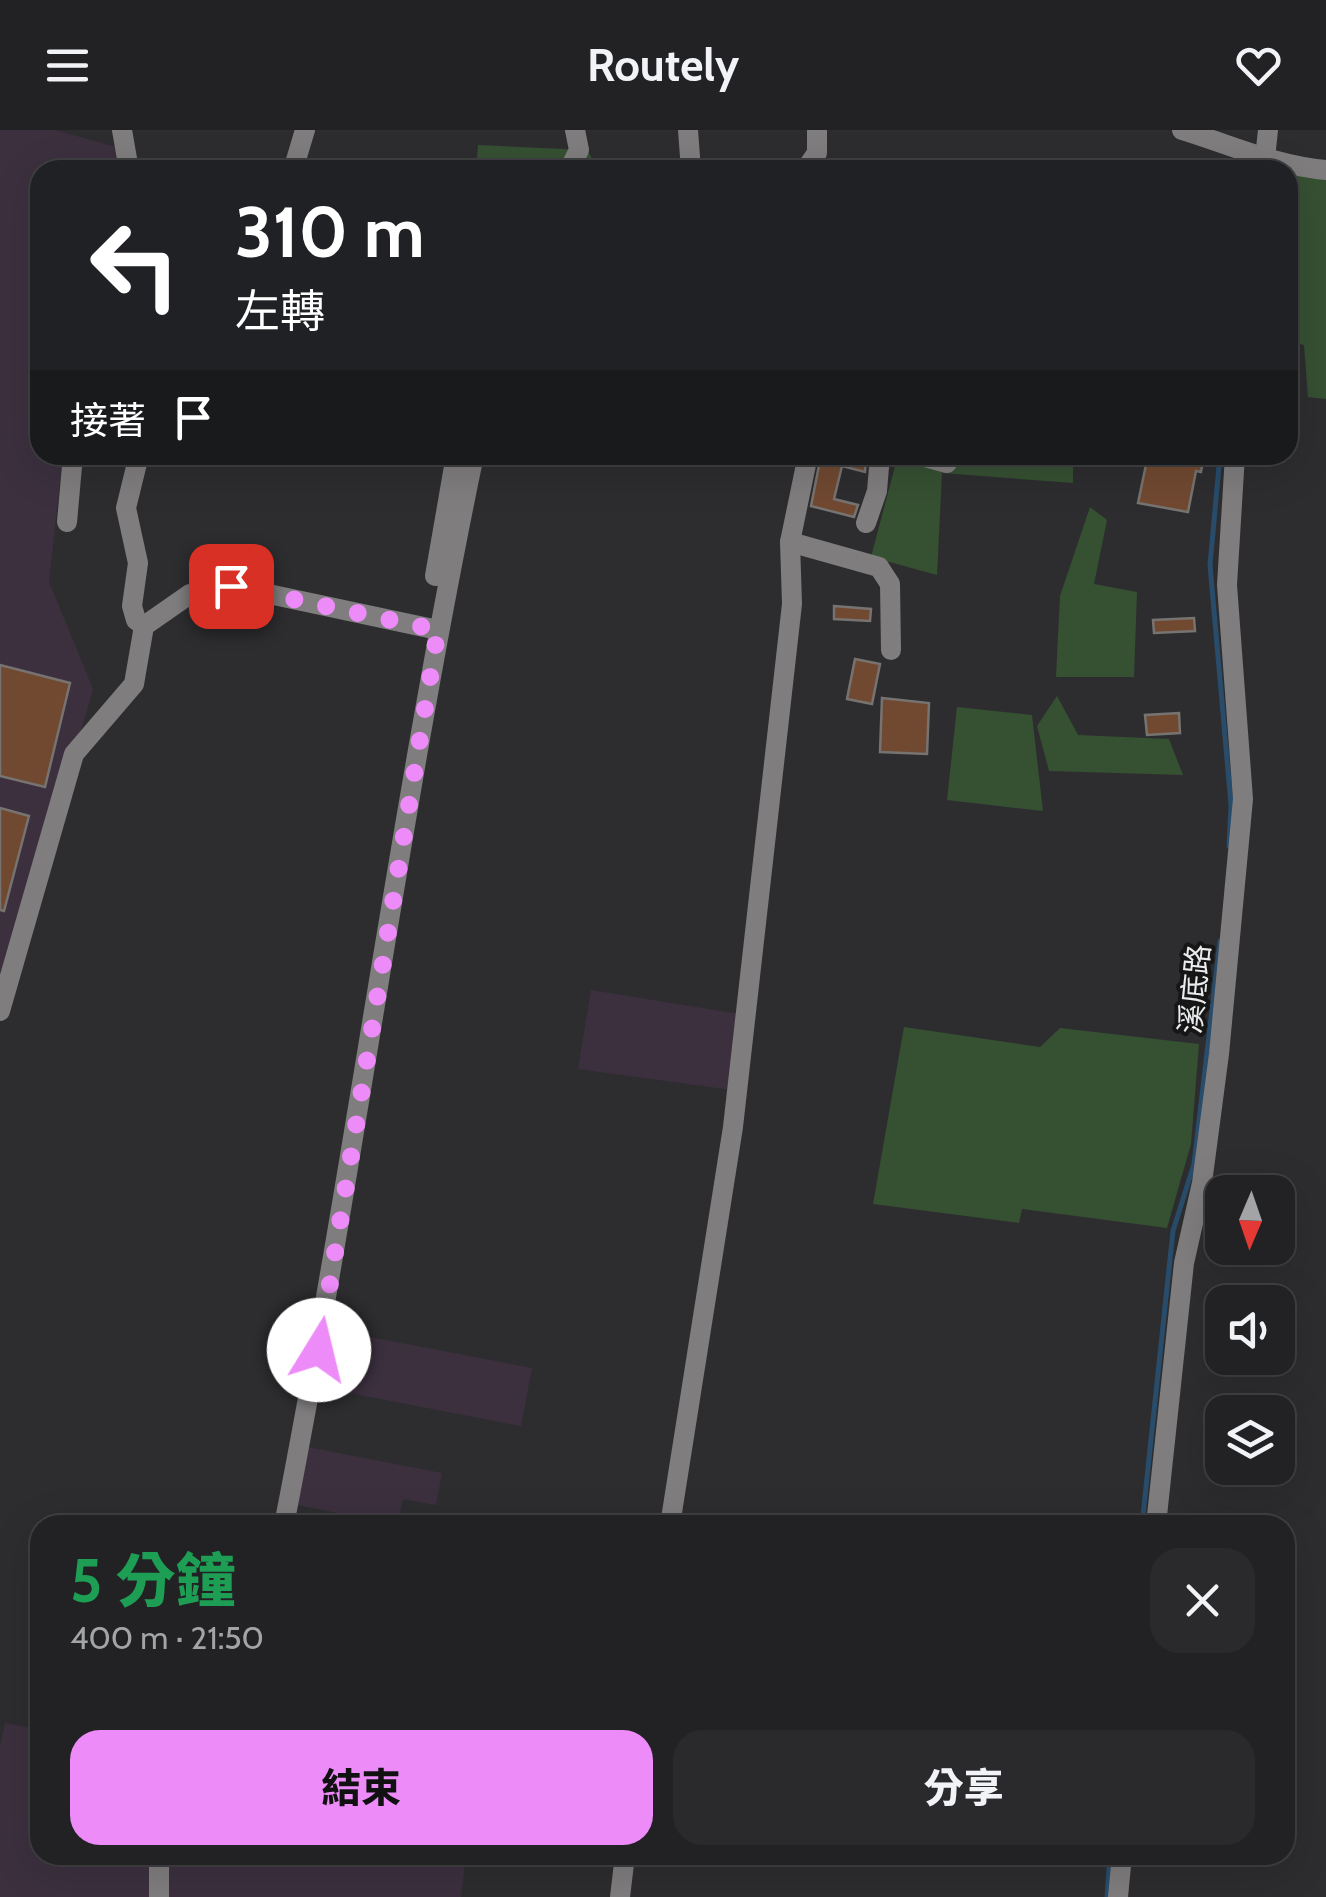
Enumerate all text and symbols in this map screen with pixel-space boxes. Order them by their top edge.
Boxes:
icon: menu [40,38,95,93]
text: Routely [587,38,739,92]
icon: heart [1231,38,1286,93]
text: 310 m [235,189,425,275]
icon: left [70,200,200,330]
text: 左轉 [235,284,325,338]
icon: arrive [166,390,221,445]
text: 接著 [70,397,146,444]
pin [189,544,274,629]
icon: arrive [204,559,259,614]
street label: 溪底路 [1171,942,1218,1036]
north arrow [1205,1175,1295,1265]
map controls [1205,1175,1295,1485]
button: sound [1205,1285,1295,1375]
position arrow [267,1298,371,1402]
button: layers [1205,1395,1295,1485]
text: 5 分鐘 [70,1544,236,1617]
button: close [1150,1548,1255,1653]
text: 400 m · 21:50 [70,1618,264,1657]
button: 結束 [70,1730,653,1845]
button: 分享 [673,1730,1255,1845]

